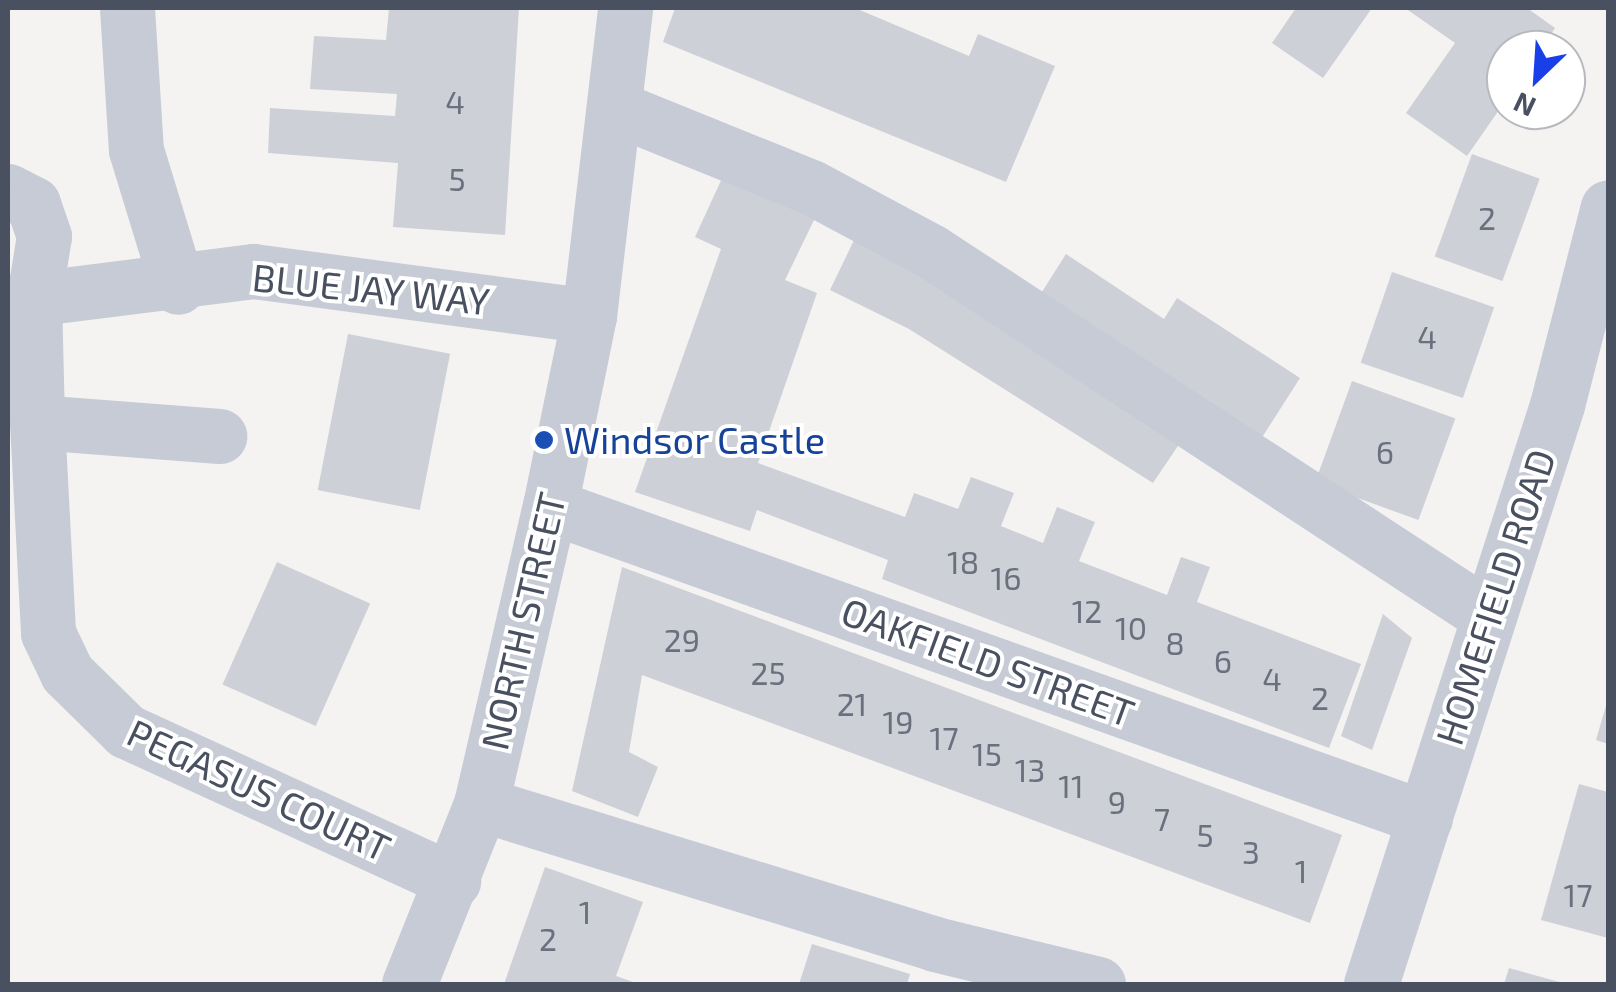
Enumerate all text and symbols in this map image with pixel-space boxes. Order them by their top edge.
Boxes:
north arrow [1486,30,1586,130]
house number: 4 [445,82,465,120]
text: N [1508,86,1541,125]
house number: 5 [448,159,466,197]
house number: 2 [1478,198,1496,236]
street label: BLUE JAY WAY [249,254,493,324]
house number: 4 [1417,317,1437,355]
place label: Windsor Castle [564,417,826,463]
marker: Windsor Castle [533,429,555,451]
house number: 6 [1376,432,1394,470]
street label: HOMEFIELD ROAD [1426,444,1564,750]
street label: NORTH STREET [471,488,575,754]
house number: 18 [947,542,979,580]
house number: 16 [990,558,1022,596]
street label: OAKFIELD STREET [836,588,1140,736]
house number: 12 [1072,591,1102,629]
house number: 10 [1115,608,1147,646]
house number: 29 [664,620,700,658]
house number: 8 [1165,623,1185,661]
house number: 6 [1214,641,1232,679]
house number: 25 [750,653,786,691]
house number: 4 [1262,659,1282,697]
house number: 2 [1311,678,1329,716]
house number: 21 [837,684,867,722]
house number: 19 [882,702,914,740]
street label: PEGASUS COURT [120,709,398,871]
house number: 17 [929,718,959,756]
house number: 15 [972,734,1002,772]
house number: 13 [1015,750,1045,788]
house number: 11 [1058,766,1084,804]
house number: 9 [1108,782,1126,820]
house number: 7 [1154,799,1170,837]
house number: 5 [1196,815,1214,853]
house number: 3 [1242,832,1260,870]
house number: 1 [1295,851,1307,889]
house number: 17 [1563,875,1593,913]
house number: 1 [579,892,591,930]
house number: 2 [539,919,557,957]

